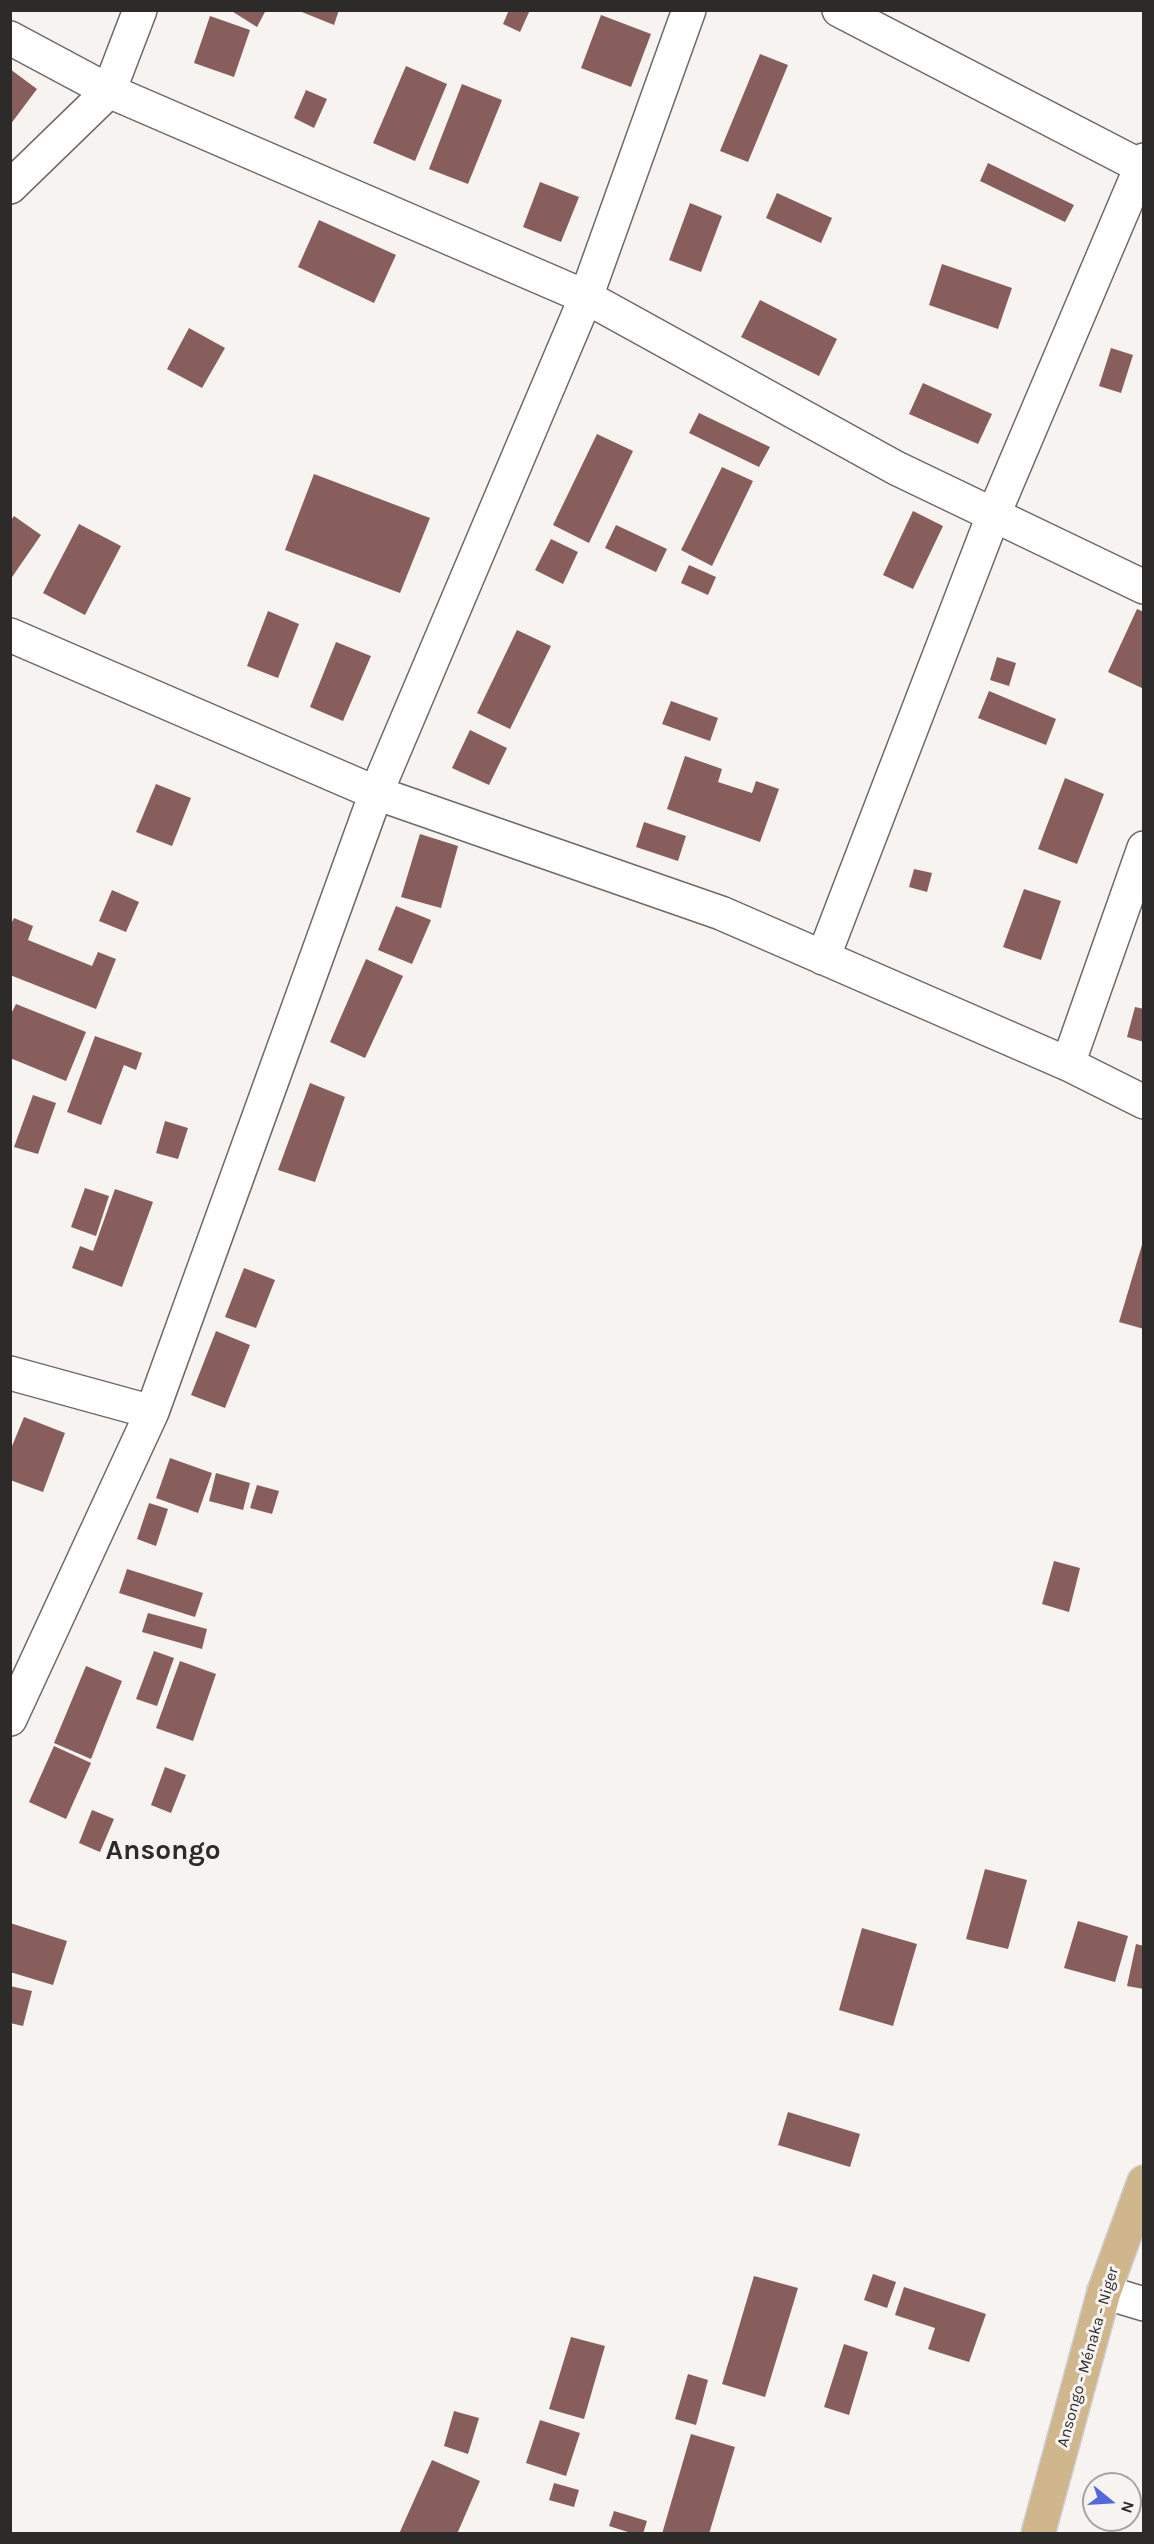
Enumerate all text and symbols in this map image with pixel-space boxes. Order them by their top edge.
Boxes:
district label: Ansongo [105,1834,221,1868]
street label: Ansongo - Ménaka - Niger [1053,2265,1123,2449]
north arrow [1082,2472,1142,2532]
text: N [1117,2499,1139,2515]

